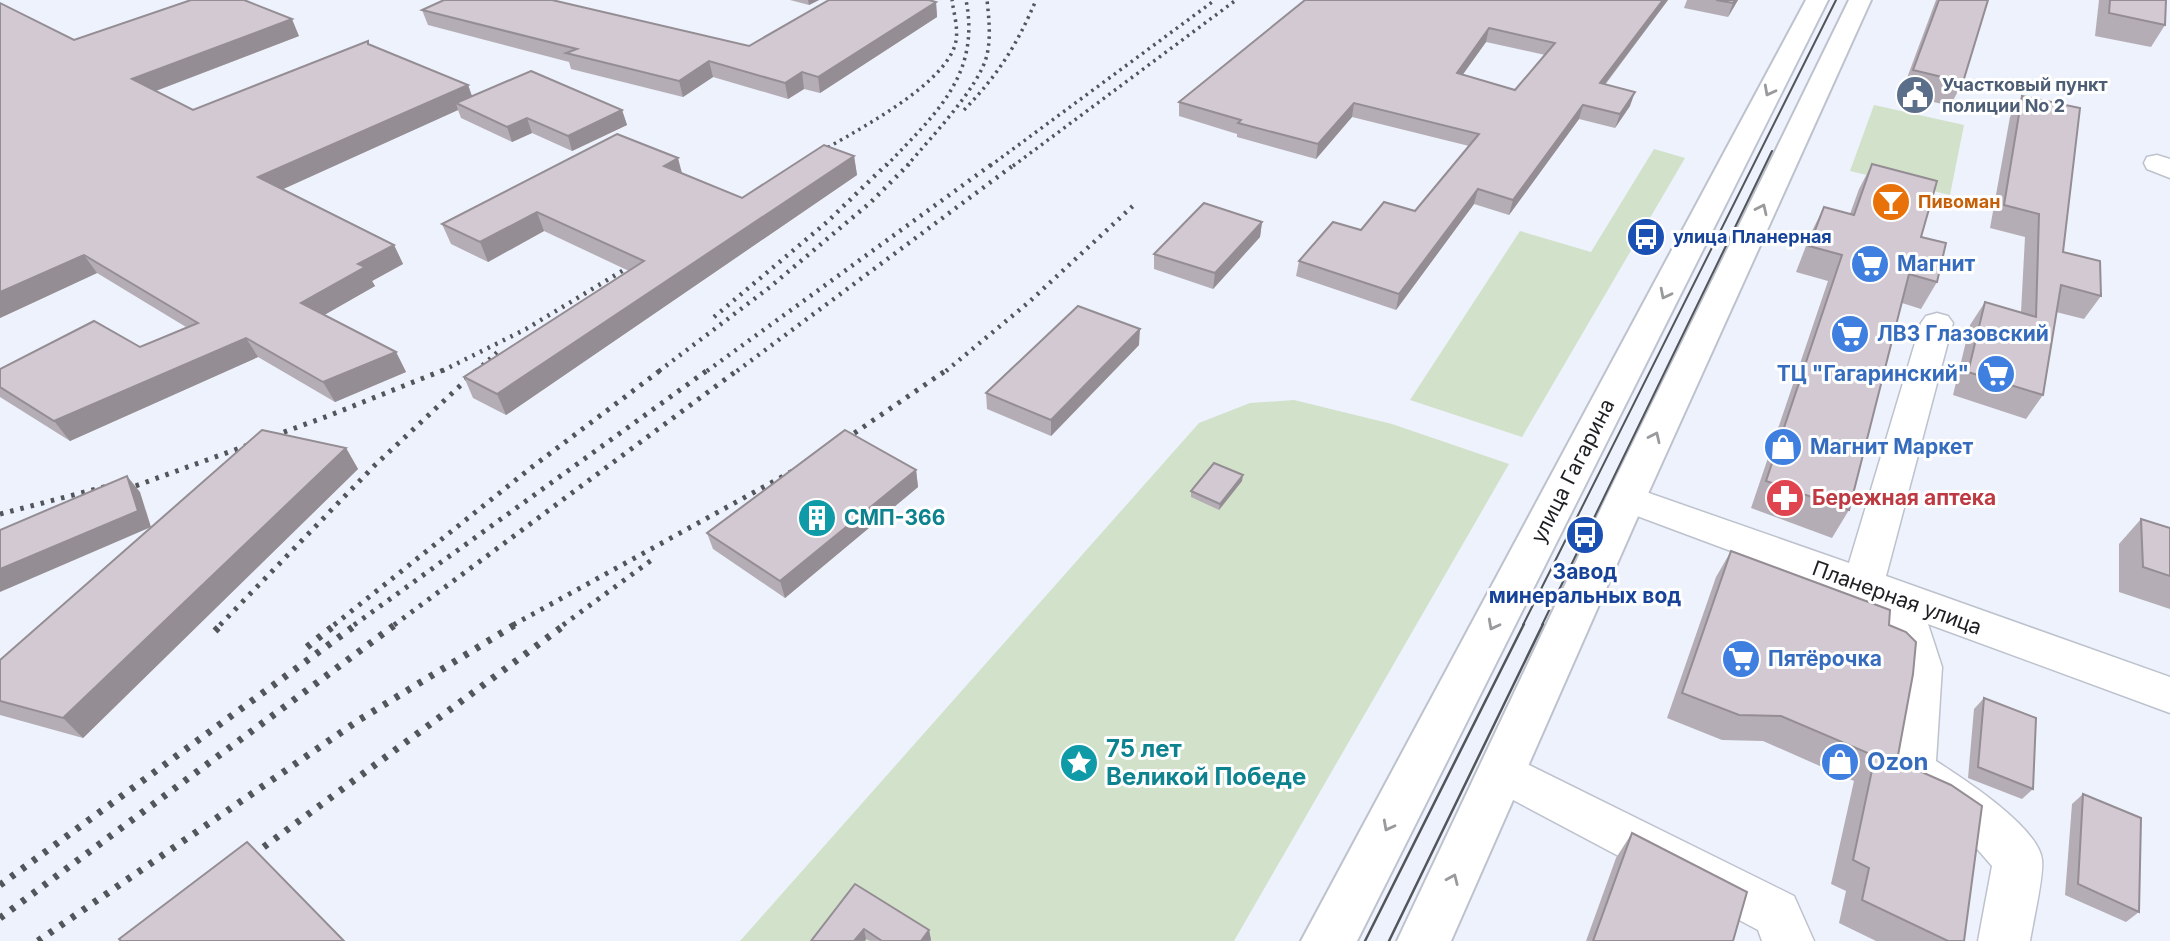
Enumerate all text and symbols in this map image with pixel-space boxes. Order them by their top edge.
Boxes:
public building icon: Участковый пункт полиции No 2 [1894,74,1936,116]
place label: Участковый пункт полиции No 2 [1942,74,2108,116]
one-way arrow [1764,84,1777,96]
bar icon: Пивоман [1870,181,1912,223]
place label: Пивоман [1918,191,2000,212]
one-way arrow [1754,204,1768,216]
bus stop icon: улица Планерная [1625,216,1667,258]
place label: улица Планерная [1673,226,1832,247]
supermarket icon: Магнит [1849,243,1891,285]
place label: Магнит [1897,251,1976,276]
one-way arrow [1660,287,1674,299]
supermarket icon: ЛВЗ Глазовский [1829,313,1871,355]
place label: ЛВЗ Глазовский [1877,321,2049,346]
supermarket icon: ТЦ "Гагаринский" [1975,353,2017,395]
place label: ТЦ "Гагаринский" [1777,361,1969,386]
street label: улица Гагарина [1525,395,1620,547]
shop icon: Магнит Маркет [1762,426,1804,468]
one-way arrow [1647,432,1661,444]
place label: Магнит Маркет [1810,434,1974,459]
pharmacy icon: Бережная аптека [1764,477,1806,519]
place label: Бережная аптека [1812,485,1996,510]
building icon: СМП-366 [796,497,838,539]
place label: СМП-366 [844,505,945,530]
bus stop icon: Завод минеральных вод [1564,514,1606,556]
street label: Планерная улица [1809,555,1985,640]
place label: Завод минеральных вод [1489,559,1681,608]
one-way arrow [1488,617,1502,630]
supermarket icon: Пятёрочка [1720,638,1762,680]
place label: Пятёрочка [1768,646,1882,671]
place label: 75 лет Великой Победе [1106,734,1306,791]
shop icon: Ozon [1819,741,1861,783]
place icon: 75 лет Великой Победе [1058,742,1100,784]
place label: Ozon [1867,747,1928,776]
one-way arrow [1383,819,1396,831]
one-way arrow [1444,874,1458,886]

